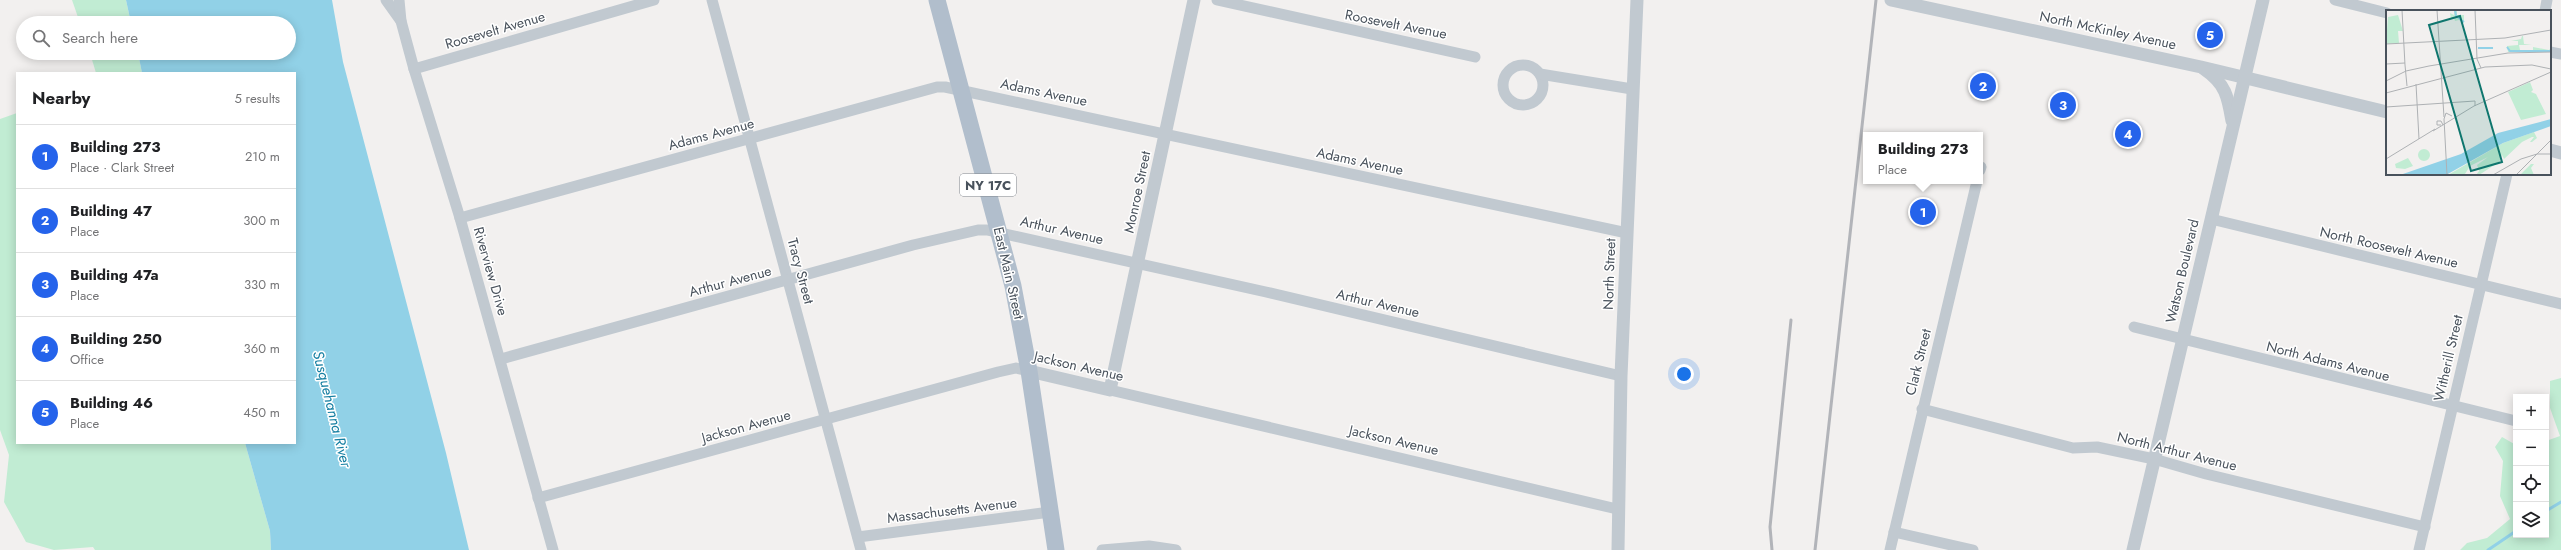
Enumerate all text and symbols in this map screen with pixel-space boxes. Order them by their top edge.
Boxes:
street label: Roosevelt Avenue [1343,4,1449,44]
street label: Roosevelt Avenue [443,6,547,54]
street label: North McKinley Avenue [2038,6,2178,54]
inset map [2386,10,2551,175]
search box [16,16,296,60]
pin: 5 [2197,20,2223,50]
icon: search [30,27,52,49]
text: Search here [62,27,138,49]
pin: 2 [1970,71,1996,101]
street label: Adams Avenue [999,73,1089,111]
text: Nearby [32,86,90,110]
text: 5 results [234,89,280,108]
pin: 3 [2050,90,2076,120]
street label: Adams Avenue [666,113,756,155]
pin: 4 [2115,119,2141,149]
popup [1863,132,1983,184]
text: Building 273 [70,136,161,158]
text: Building 273 [1878,138,1968,160]
street label: Adams Avenue [1315,142,1405,180]
text: 1 [42,147,48,166]
text: 210 m [245,147,280,166]
street label: Monroe Street [1119,149,1156,235]
text: Place · Clark Street [70,158,174,177]
text: Place [1878,160,1907,179]
road number: NY 17C [960,174,1016,196]
pin: 1 [1910,197,1936,227]
text: Building 47 [70,200,152,222]
text: 2 [41,211,49,230]
text: 300 m [243,211,280,230]
street label: Arthur Avenue [1018,211,1106,249]
street label: Watson Boulevard [2160,217,2204,325]
street label: North Roosevelt Avenue [2318,221,2460,273]
text: Place [70,222,99,241]
street label: Riverview Drive [469,224,513,318]
street label: East Main Street [989,225,1029,322]
street label: Tracy Street [783,236,820,307]
street label: North Street [1598,237,1620,310]
street label: Arthur Avenue [686,260,774,302]
text: Building 47a [70,264,159,286]
text: 3 [41,275,49,294]
text: 330 m [244,275,280,294]
street label: Arthur Avenue [1334,284,1422,322]
text: Place [70,286,99,305]
street label: Witherill Street [2428,312,2468,403]
street label: Clark Street [1900,326,1936,397]
text: Building 250 [70,328,162,350]
street label: North Adams Avenue [2264,336,2392,386]
text: 4 [40,339,50,358]
text: 360 m [244,339,280,358]
street label: Jackson Avenue [1030,346,1126,386]
water label: Susquehanna River [307,348,357,471]
text: Office [70,350,104,369]
your location [1674,364,1694,384]
text: Building 46 [70,392,153,414]
map controls [2513,394,2549,538]
button: + [2513,394,2549,430]
text: 5 [41,403,49,422]
text: 450 m [243,403,280,422]
street label: Jackson Avenue [697,405,793,448]
text: Place [70,414,99,433]
street label: Jackson Avenue [1345,420,1441,460]
street label: North Arthur Avenue [2115,426,2239,476]
button: − [2513,430,2549,466]
button: locate [2513,466,2549,502]
street label: Massachusetts Avenue [886,492,1018,528]
button: layers [2513,502,2549,538]

